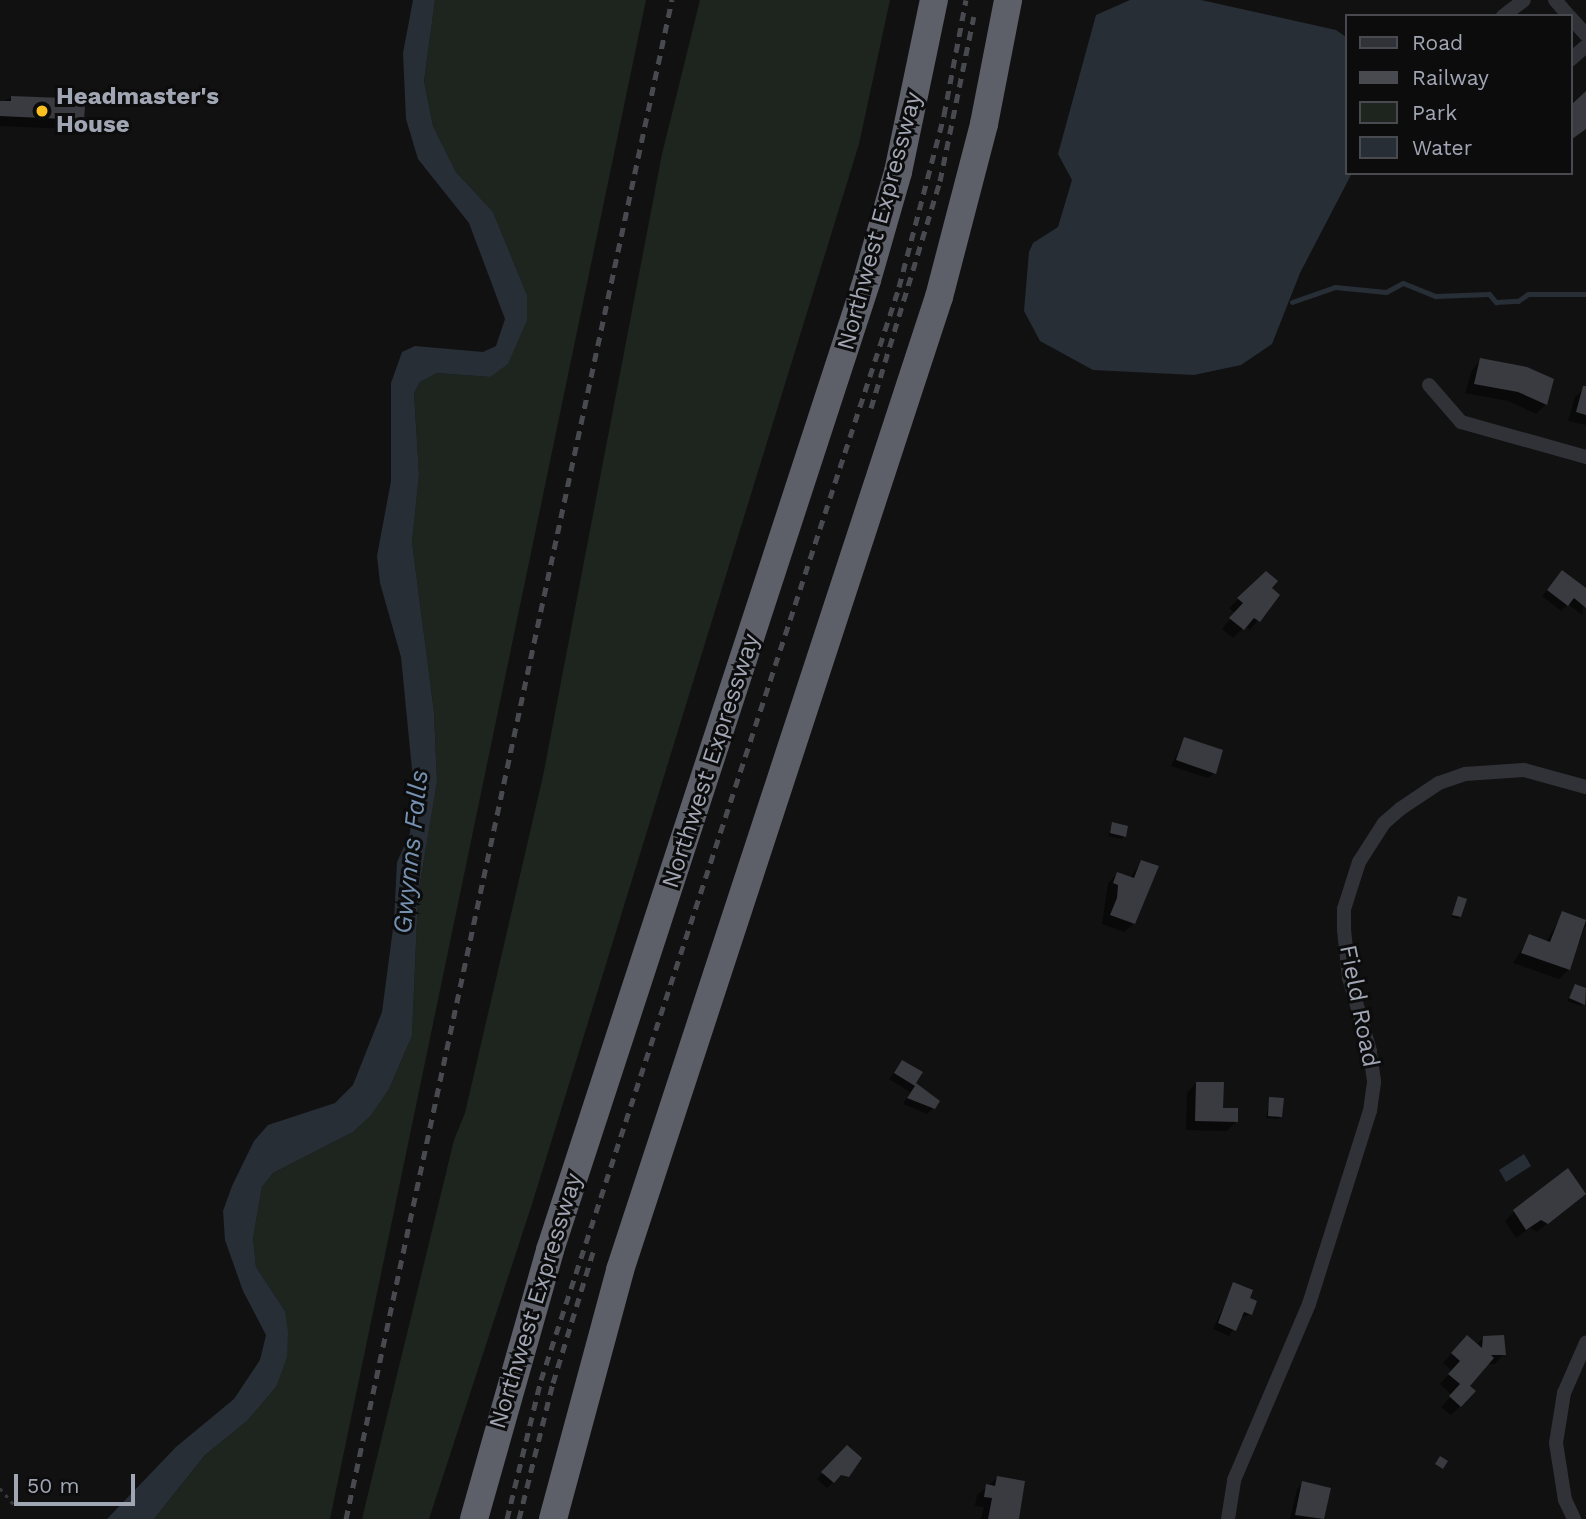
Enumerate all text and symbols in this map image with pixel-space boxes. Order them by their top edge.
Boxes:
legend [1344,14,1572,175]
text: Road [1412,30,1463,55]
text: Railway [1412,65,1489,90]
place label: Headmaster's House [56,83,219,139]
street label: Northwest Expressway [832,89,928,353]
text: Park [1412,100,1457,125]
marker: Headmaster's House [34,103,50,119]
text: Water [1412,135,1472,160]
street label: Northwest Expressway [656,630,766,892]
water label: Gwynns Falls [387,769,435,935]
street label: Field Road [1333,942,1385,1070]
street label: Northwest Expressway [483,1170,589,1432]
scale bar [18,1460,138,1504]
text: 50 m [27,1473,79,1498]

